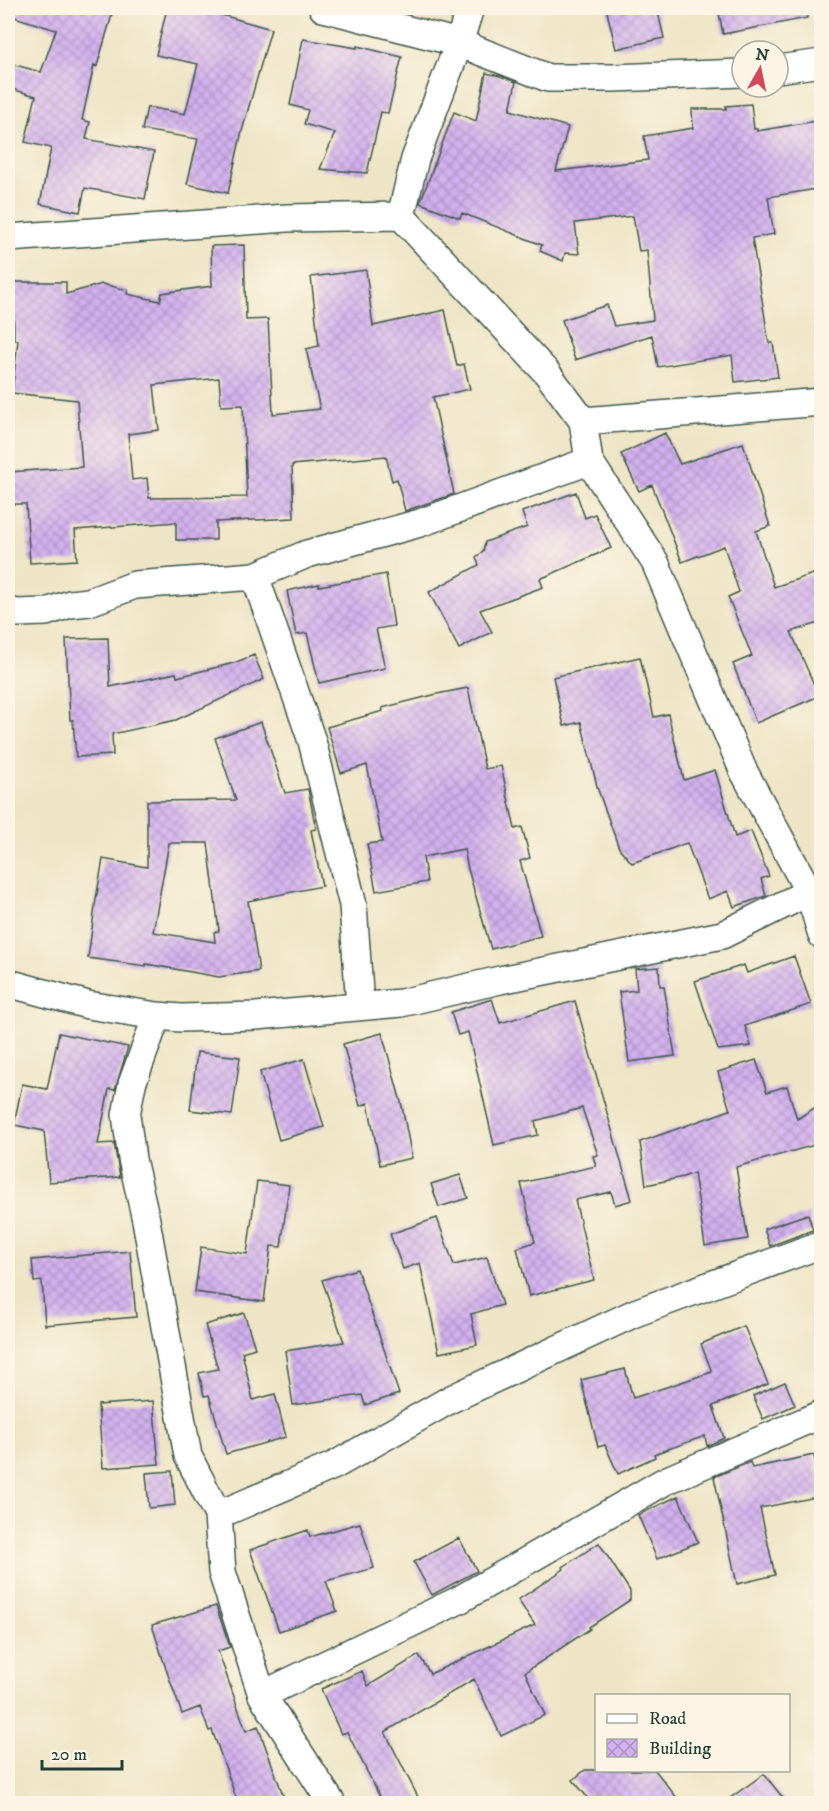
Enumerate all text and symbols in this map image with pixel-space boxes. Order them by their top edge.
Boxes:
north arrow [730,39,790,99]
text: N [754,44,770,66]
legend [595,1694,790,1772]
text: Road [649,1708,686,1730]
scale bar [42,1733,122,1771]
text: Building [649,1738,711,1760]
text: 20 m [51,1744,87,1766]

